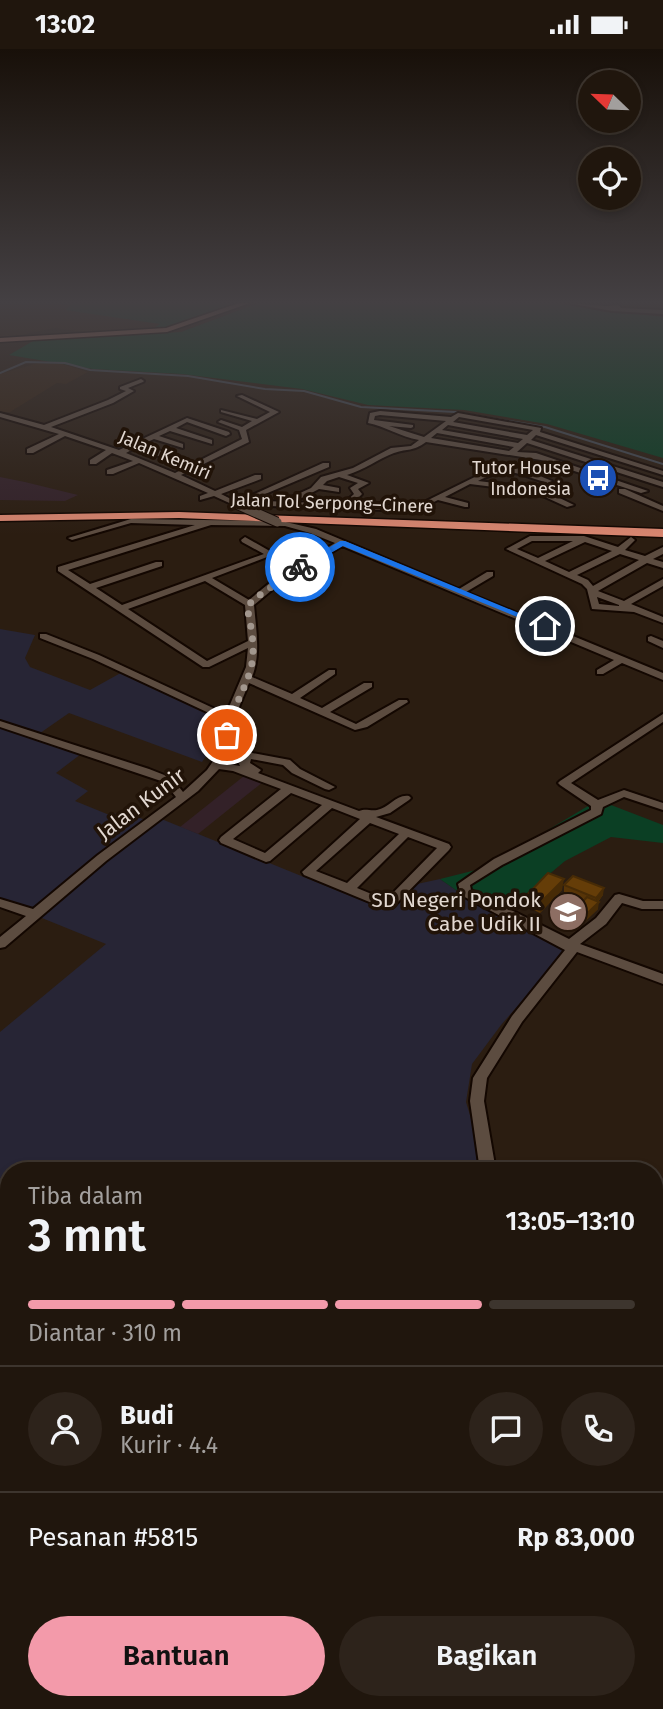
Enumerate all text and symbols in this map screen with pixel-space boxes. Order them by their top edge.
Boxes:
text: 13:02 [35,9,95,40]
north arrow [578,70,640,133]
map controls [578,70,641,210]
button: locate [578,147,641,210]
street label: Jalan Kemiri [116,426,214,484]
place label: Tutor House Indonesia [472,457,571,500]
bus stop icon: Tutor House Indonesia [577,457,619,499]
street label: Jalan Tol Serpong–Cinere [230,488,434,518]
courier [265,532,335,602]
icon: bike [281,548,319,586]
pin [515,596,575,656]
icon: home [526,607,564,645]
pin [197,705,257,765]
icon: bag [208,716,246,754]
street label: Jalan Kunir [92,762,190,846]
place label: SD Negeri Pondok Cabe Udik II [371,887,541,937]
school or university icon: SD Negeri Pondok Cabe Udik II [547,891,589,933]
text: Tiba dalam [28,1182,143,1210]
text: 13:05–13:10 [506,1206,635,1237]
text: 3 mnt [28,1208,146,1263]
text: Diantar · 310 m [28,1319,182,1347]
button: person [28,1392,102,1466]
button: chat [469,1392,543,1466]
button: phone [561,1392,635,1466]
text: Budi [120,1400,174,1431]
text: Kurir · 4.4 [120,1431,218,1459]
text: Pesanan #5815 [28,1522,198,1553]
text: Rp 83,000 [517,1522,635,1553]
button: Bantuan [28,1616,325,1696]
button: Bagikan [339,1616,635,1696]

